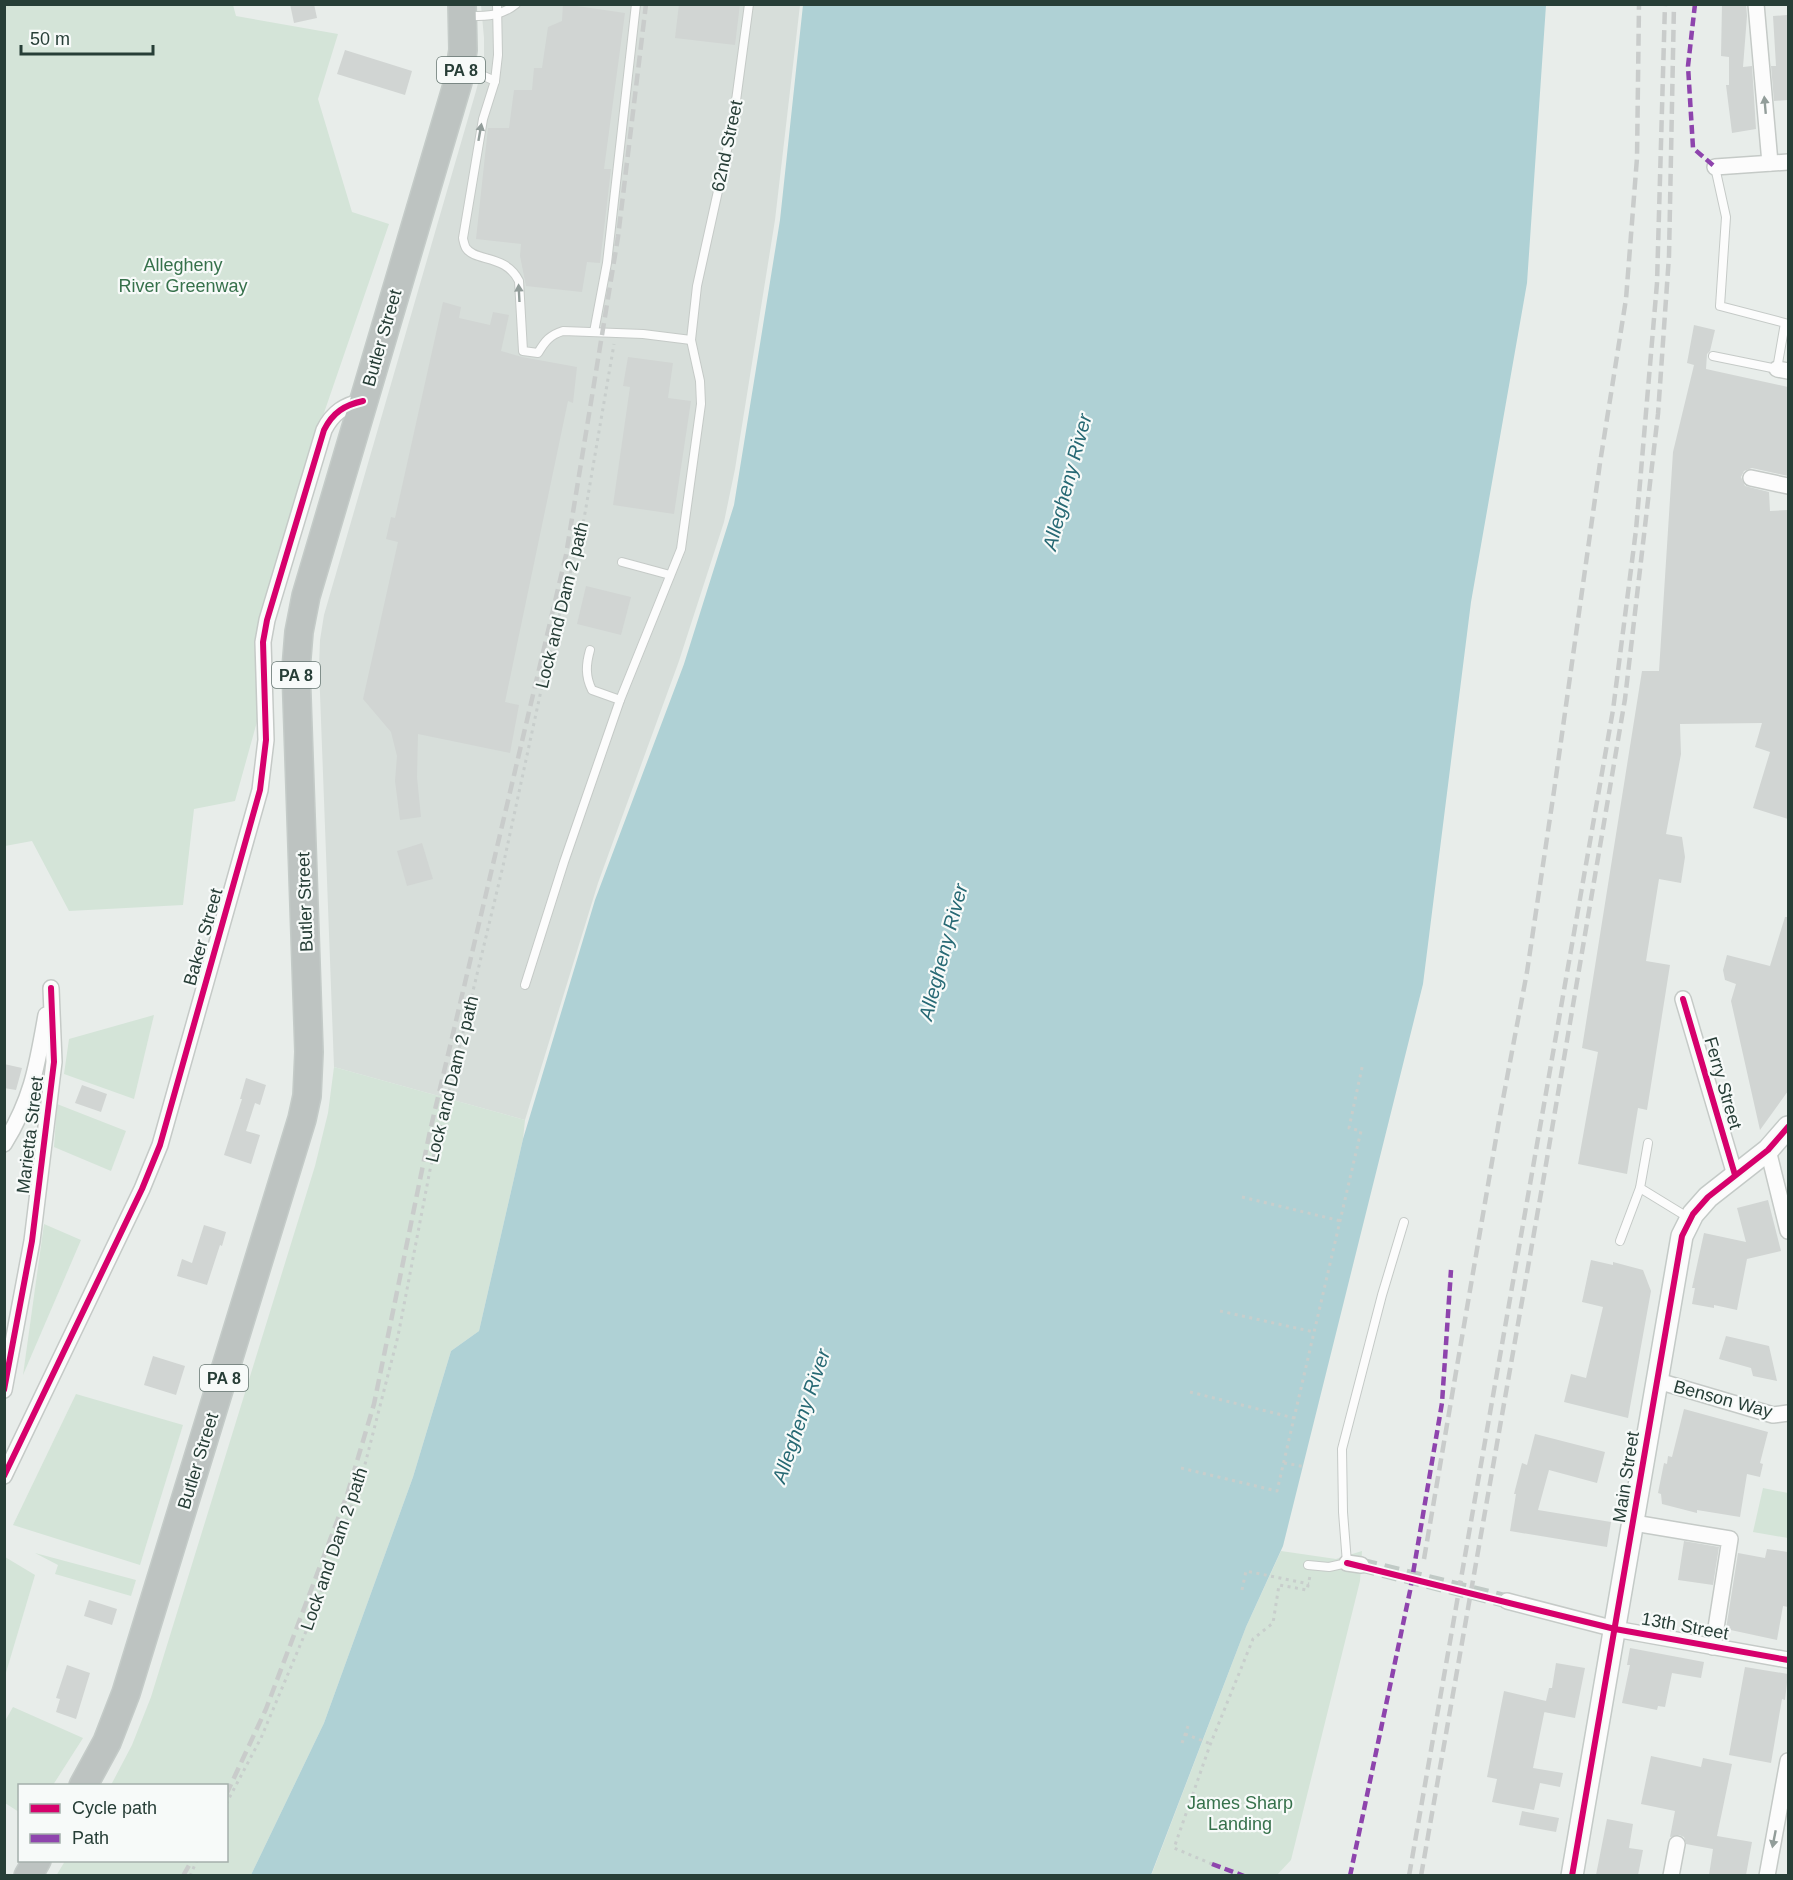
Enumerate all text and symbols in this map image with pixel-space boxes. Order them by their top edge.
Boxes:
scale bar [21,18,153,56]
text: 50 m [30,29,70,49]
road number: PA 8 [437,57,485,83]
one-way arrow [1760,95,1770,114]
street label: 62nd Street [708,98,746,194]
one-way arrow [476,123,485,142]
park label: Allegheny River Greenway [118,255,248,296]
one-way arrow [515,283,524,302]
street label: Butler Street [359,287,405,389]
water label: Allegheny River [1038,410,1096,553]
street label: Lock and Dam 2 path [532,520,592,690]
road number: PA 8 [272,662,320,688]
street label: Butler Street [293,852,317,952]
water label: Allegheny River [914,880,972,1023]
street label: Baker Street [180,886,226,988]
street label: Lock and Dam 2 path [422,994,482,1164]
street label: Ferry Street [1700,1035,1746,1131]
street label: Marietta Street [13,1075,47,1195]
water label: Allegheny River [767,1345,835,1487]
road number: PA 8 [200,1365,248,1391]
street label: Benson Way [1671,1376,1775,1422]
street label: Butler Street [174,1410,222,1512]
street label: Main Street [1609,1430,1643,1524]
street label: Lock and Dam 2 path [297,1465,371,1633]
street label: 13th Street [1640,1609,1730,1643]
legend [18,1784,228,1862]
park label: James Sharp Landing [1187,1793,1293,1834]
text: Cycle path [72,1798,157,1818]
text: Path [72,1828,109,1848]
one-way arrow [1769,1830,1778,1849]

